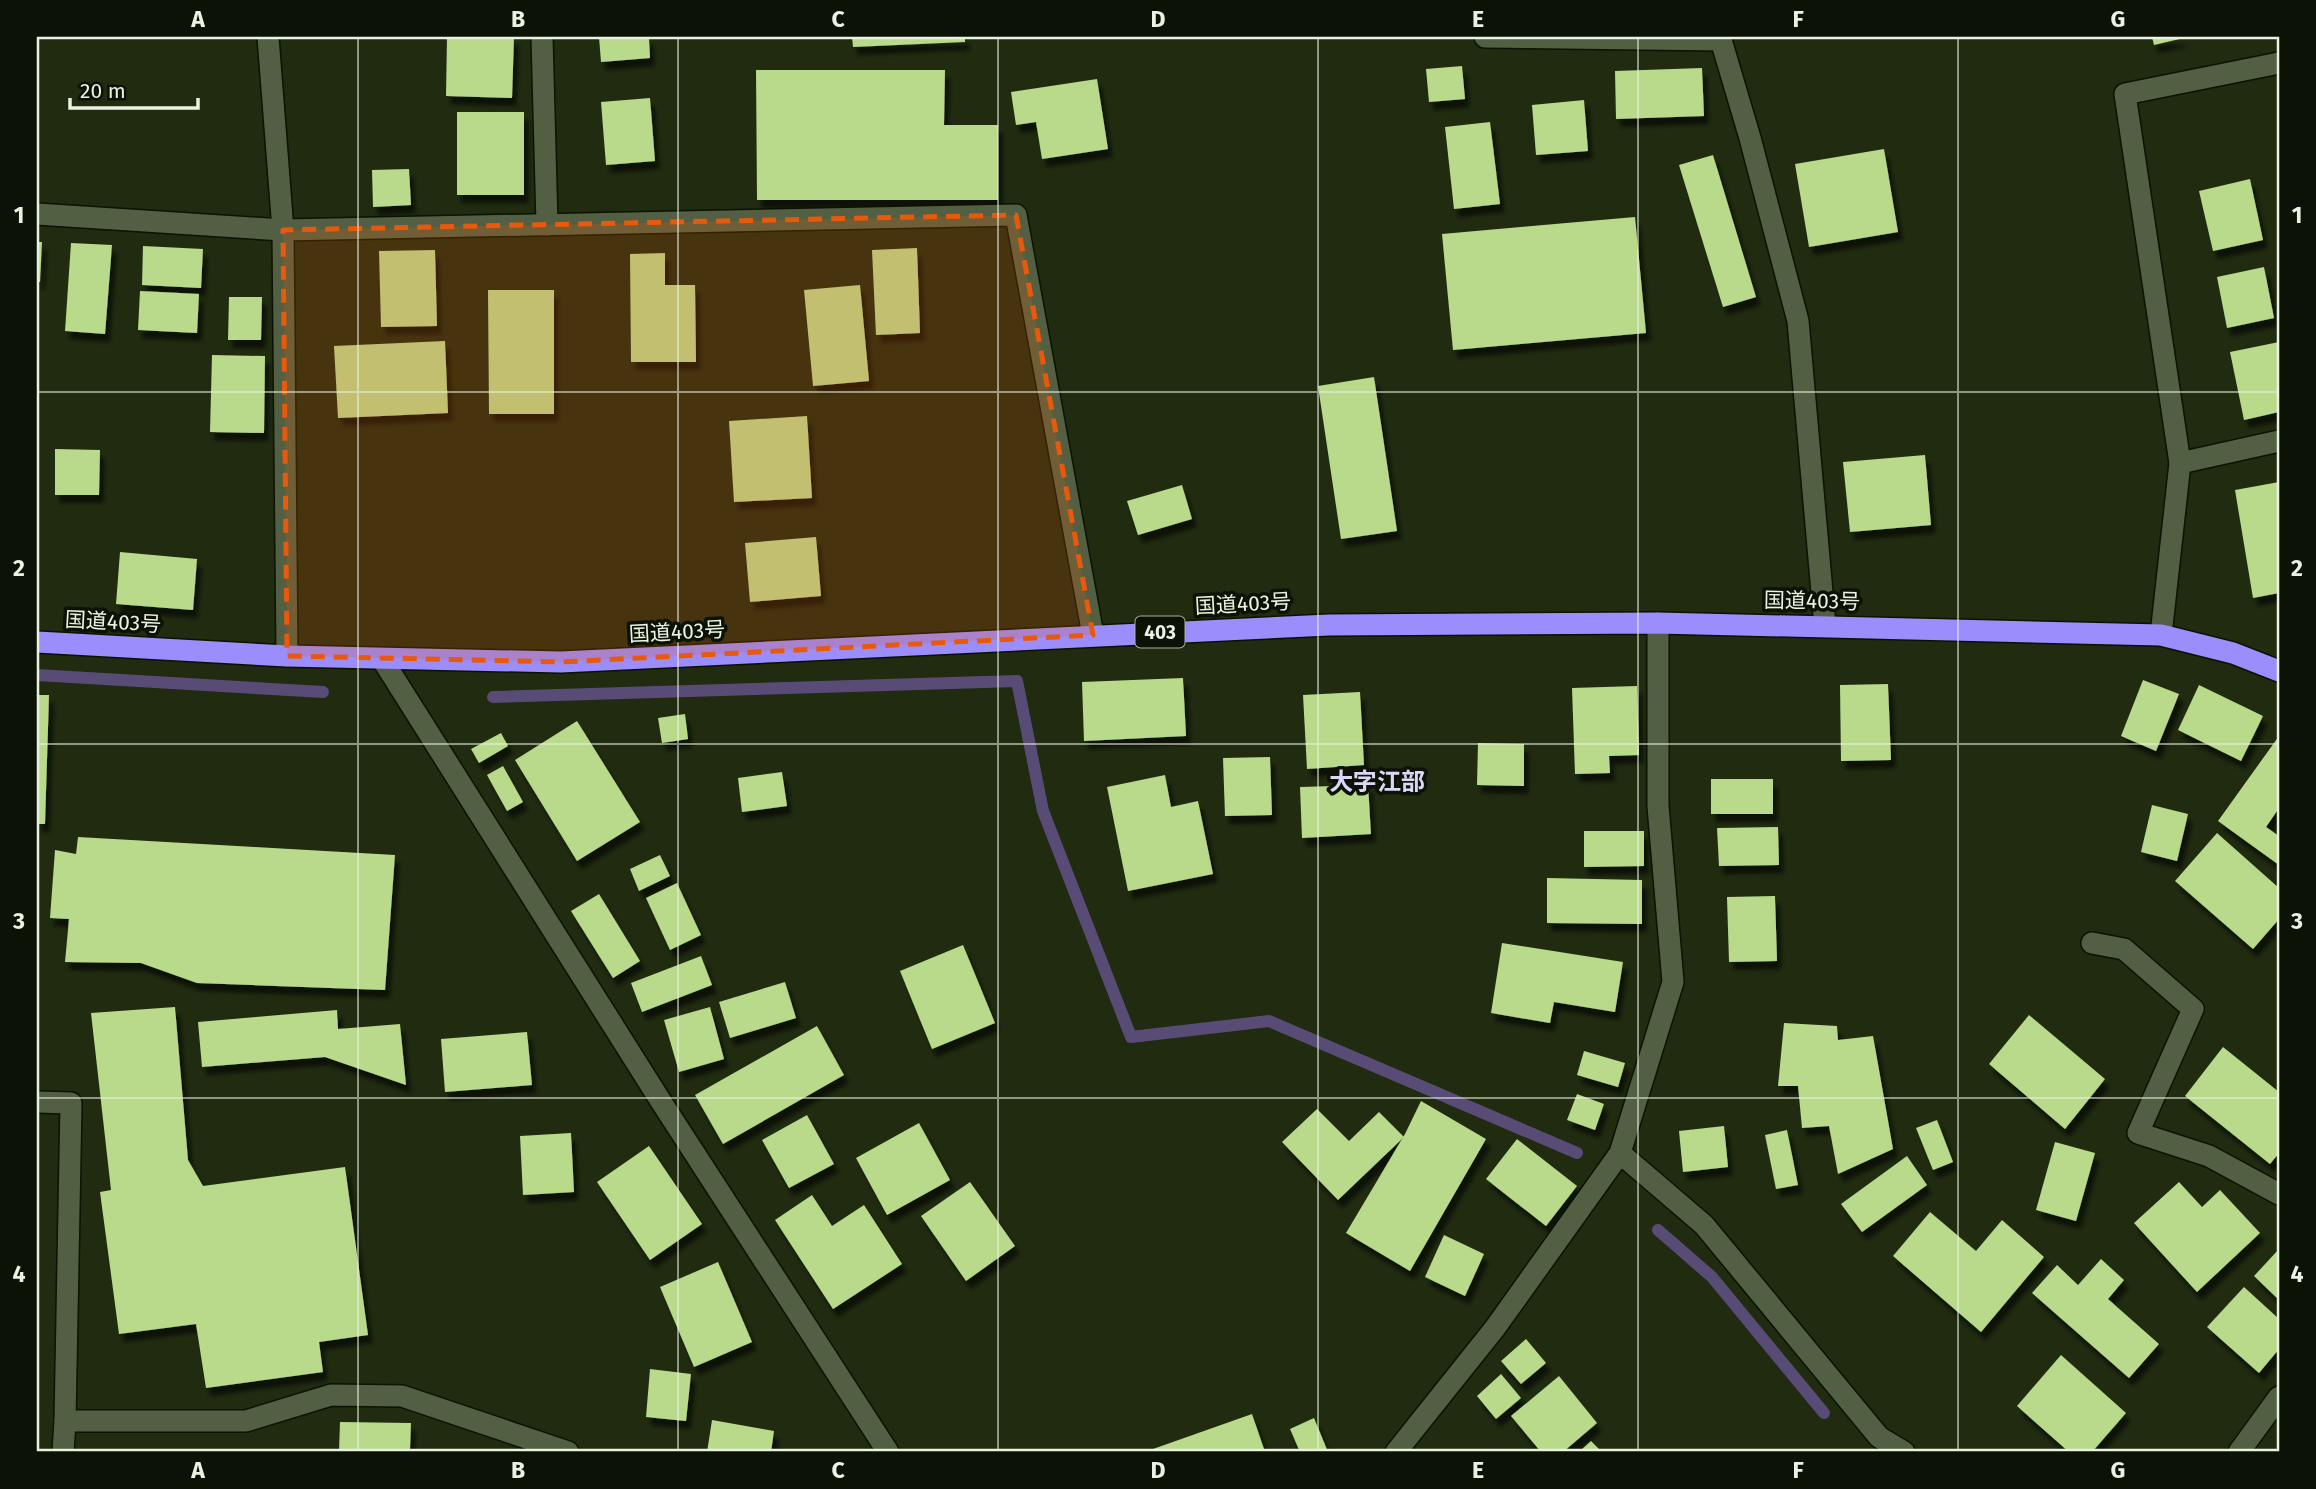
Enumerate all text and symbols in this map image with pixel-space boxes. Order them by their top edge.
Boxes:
text: A [190,5,205,33]
text: B [511,5,525,33]
text: C [831,5,845,33]
text: D [1151,5,1166,33]
text: E [1472,5,1484,33]
text: F [1792,5,1804,33]
text: G [2111,5,2125,33]
scale bar [70,66,198,110]
text: 20 m [80,78,126,104]
text: 1 [14,201,24,229]
text: 1 [2292,201,2302,229]
text: 2 [13,554,25,582]
text: 2 [2291,554,2303,582]
street label: 国道403号 [1764,587,1860,615]
street label: 国道403号 [1194,589,1292,619]
street label: 国道403号 [64,607,162,637]
street label: 国道403号 [628,617,726,647]
road number: 403 [1136,617,1184,648]
district label: 大字江部 [1329,768,1425,796]
text: 3 [12,907,25,935]
text: 3 [2290,907,2303,935]
text: 4 [13,1260,26,1288]
text: 4 [2291,1260,2304,1288]
text: A [190,1456,205,1484]
text: B [511,1456,525,1484]
text: C [831,1456,845,1484]
text: D [1151,1456,1166,1484]
text: E [1472,1456,1484,1484]
text: F [1792,1456,1804,1484]
text: G [2111,1456,2125,1484]

